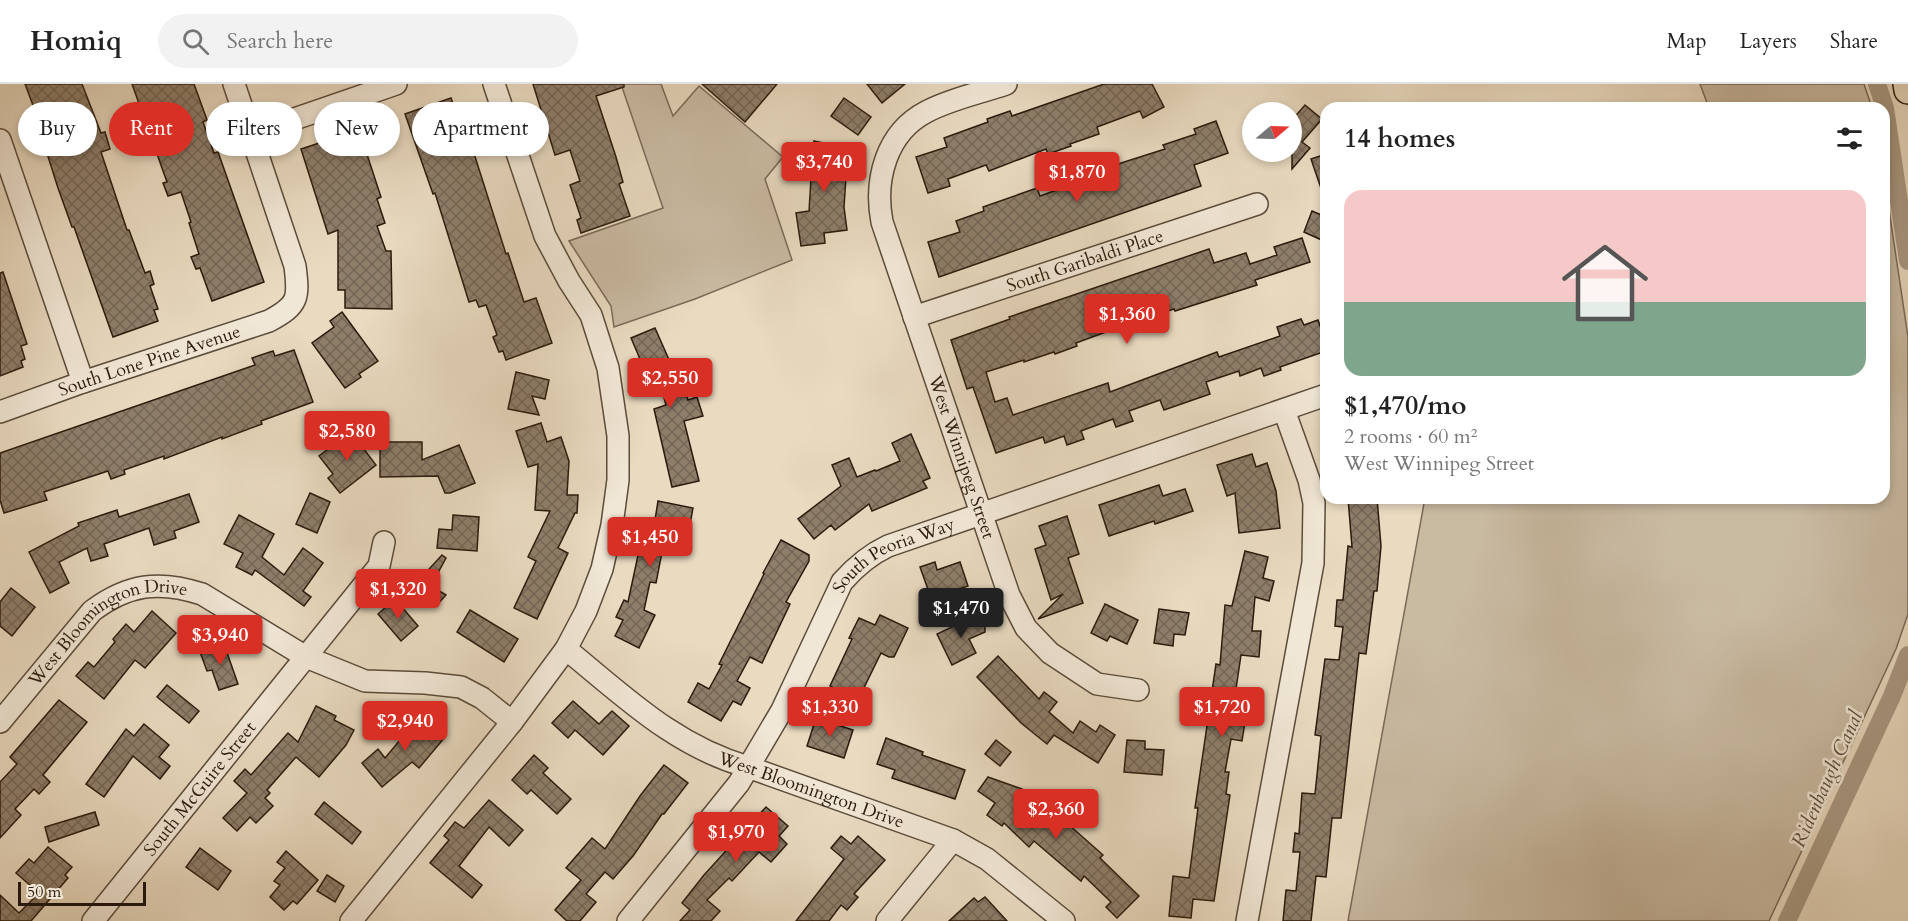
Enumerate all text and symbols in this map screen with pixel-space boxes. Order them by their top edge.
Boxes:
search box [158,14,578,68]
text: Homiq [30,22,122,60]
icon: search [179,25,212,58]
text: Search here [227,26,333,56]
text: Map [1667,27,1707,56]
text: Layers [1740,27,1797,56]
text: Share [1830,27,1878,56]
chip: Buy [18,102,97,156]
chip: Rent [109,102,194,156]
chip: Filters [206,102,302,156]
chip: New [314,102,400,156]
chip: Apartment [412,102,549,156]
north arrow [1242,102,1302,162]
map controls [1242,102,1302,162]
text: 14 homes [1344,121,1455,156]
icon: filters [1833,122,1866,155]
pin: $3,740 [775,142,873,193]
text: $3,740 [795,148,853,175]
pin: $1,870 [1028,152,1126,203]
text: $1,870 [1048,158,1106,185]
street label: South Garibaldi Place [1003,223,1167,298]
icon: home [1551,229,1659,337]
pin: $1,360 [1078,294,1176,345]
text: $1,360 [1098,300,1156,327]
street label: South Lone Pine Avenue [55,319,244,402]
pin: $2,550 [621,358,719,409]
text: $2,550 [641,364,699,391]
street label: West Winnipeg Street [922,371,1002,542]
text: $1,470/mo [1344,388,1467,423]
pin: $2,580 [298,411,396,462]
text: $2,580 [318,417,376,444]
text: 2 rooms · 60 m² [1344,423,1477,450]
text: West Winnipeg Street [1344,450,1534,477]
street label: South Peoria Way [826,511,958,597]
pin: $1,450 [601,517,699,568]
text: $1,450 [621,523,679,550]
pin: $1,320 [349,569,447,620]
street label: West Bloomington Drive [22,573,190,692]
text: $1,320 [369,575,427,602]
pin: $1,470 [912,588,1010,639]
text: $1,470 [932,594,990,621]
pin: $3,940 [171,615,269,666]
text: $3,940 [191,621,249,648]
pin: $1,330 [781,687,879,738]
pin: $1,720 [1173,687,1271,738]
text: $1,330 [801,693,859,720]
text: $1,720 [1193,693,1251,720]
pin: $2,940 [356,701,454,752]
water label: Ridenbaugh Canal [1785,706,1869,852]
text: $2,940 [376,707,434,734]
street label: South McGuire Street [138,716,262,861]
street label: West Bloomington Drive [714,745,908,834]
pin: $2,360 [1007,789,1105,840]
text: $2,360 [1027,795,1085,822]
pin: $1,970 [687,812,785,863]
text: $1,970 [707,818,765,845]
scale bar [18,879,146,906]
text: 50 m [27,881,61,903]

